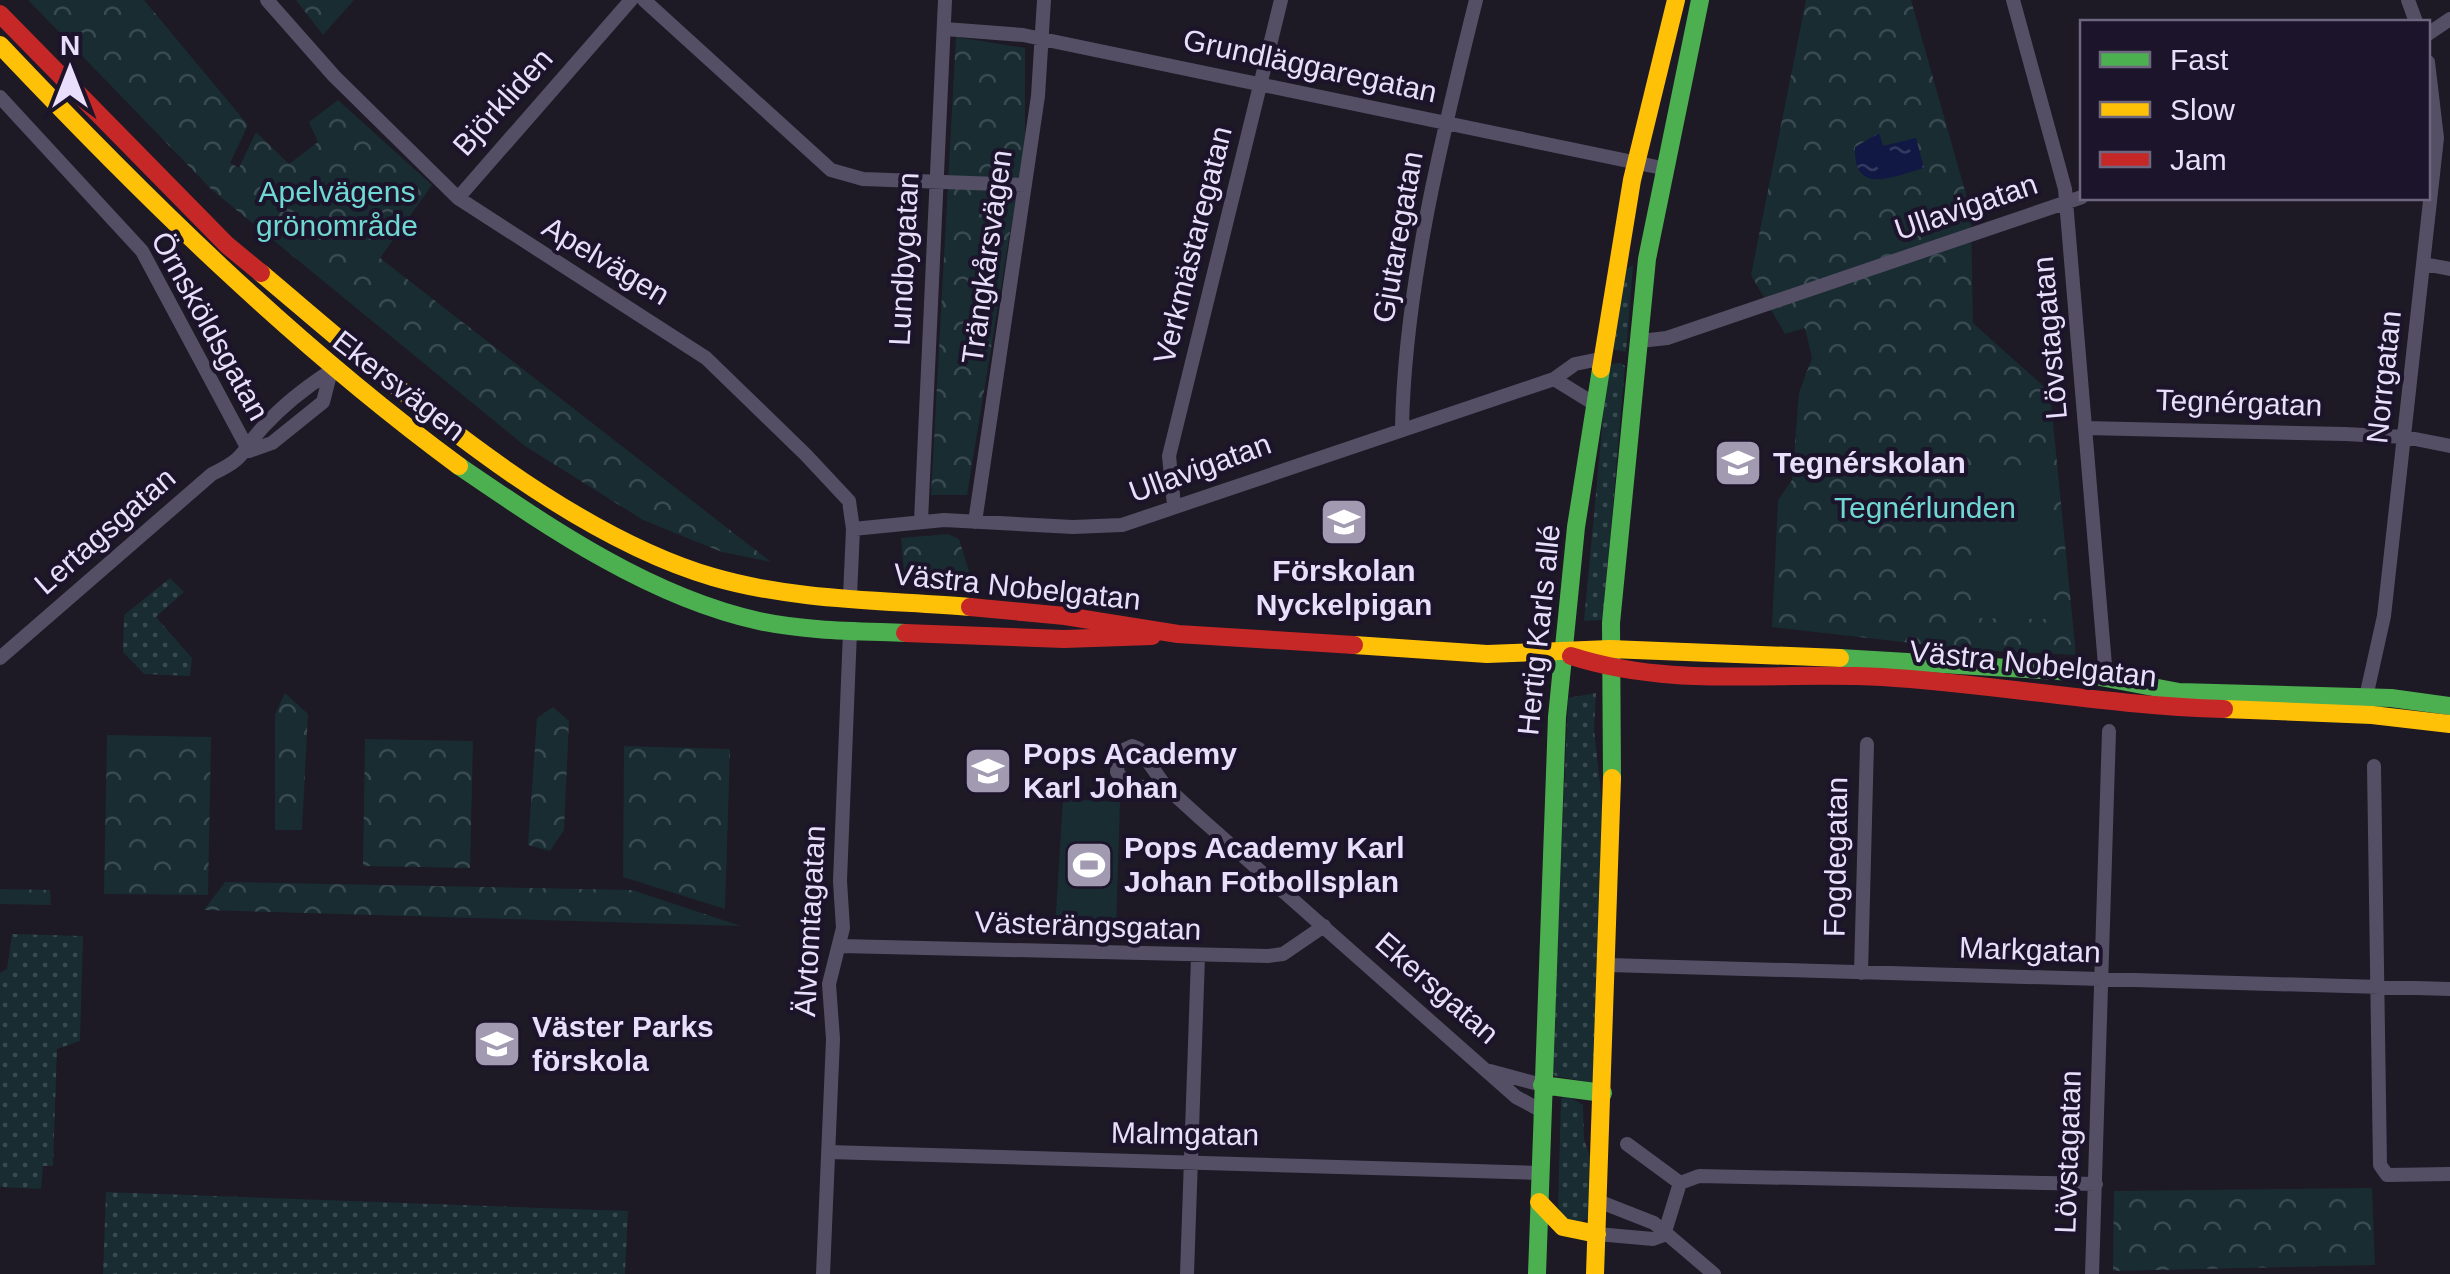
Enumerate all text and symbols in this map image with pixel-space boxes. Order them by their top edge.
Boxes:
north arrow [20,20,120,120]
legend [2080,20,2430,200]
street label: Grundläggaregatan [1180,22,1440,109]
text: N [60,30,80,61]
street label: Björkliden [446,42,559,162]
text: Fast [2170,43,2229,76]
text: Slow [2170,93,2235,126]
street label: Verkmästaregatan [1147,123,1238,367]
text: Jam [2170,143,2227,176]
street label: Trängkårsvägen [955,148,1018,366]
street label: Gjutaregatan [1366,149,1429,325]
street label: Ullavigatan [1890,167,2041,246]
street label: Lundbygatan [882,171,925,346]
park label: Apelvägens grönområde [256,175,418,242]
street label: Apelvägen [537,210,676,311]
street label: Örnsköldsgatan [145,226,276,426]
street label: Lövstagatan [2026,255,2073,421]
street label: Norrgatan [2360,309,2407,445]
street label: Ekersvägen [327,324,472,447]
street label: Tegnérgatan [2155,383,2323,422]
street label: Ullavigatan [1124,427,1275,508]
school or university icon: Tegnérskolan [1712,437,1764,489]
place label: Tegnérskolan [1773,446,1966,479]
street label: Lertagsgatan [28,461,182,601]
park label: Tegnérlunden [1834,491,2016,524]
school or university icon: Förskolan Nyckelpigan [1318,496,1370,548]
street label: Hertig Karls allé [1511,523,1566,737]
place label: Förskolan Nyckelpigan [1256,554,1432,621]
street label: Västra Nobelgatan [892,557,1142,616]
street label: Västra Nobelgatan [1908,634,2158,693]
place label: Pops Academy Karl Johan [1023,737,1237,804]
school or university icon: Pops Academy Karl Johan [962,745,1014,797]
street label: Fogdegatan [1818,777,1853,937]
street label: Älvtomtagatan [788,824,831,1018]
place label: Pops Academy Karl Johan Fotbollsplan [1124,831,1405,898]
sports icon: Pops Academy Karl Johan Fotbollsplan [1063,839,1115,891]
street label: Västerängsgatan [974,905,1202,946]
street label: Ekersgatan [1369,925,1505,1050]
street label: Markgatan [1959,931,2101,968]
place label: Väster Parks förskola [532,1010,714,1077]
school or university icon: Väster Parks förskola [471,1018,523,1070]
street label: Lövstagatan [2048,1070,2087,1234]
street label: Malmgatan [1111,1116,1259,1151]

